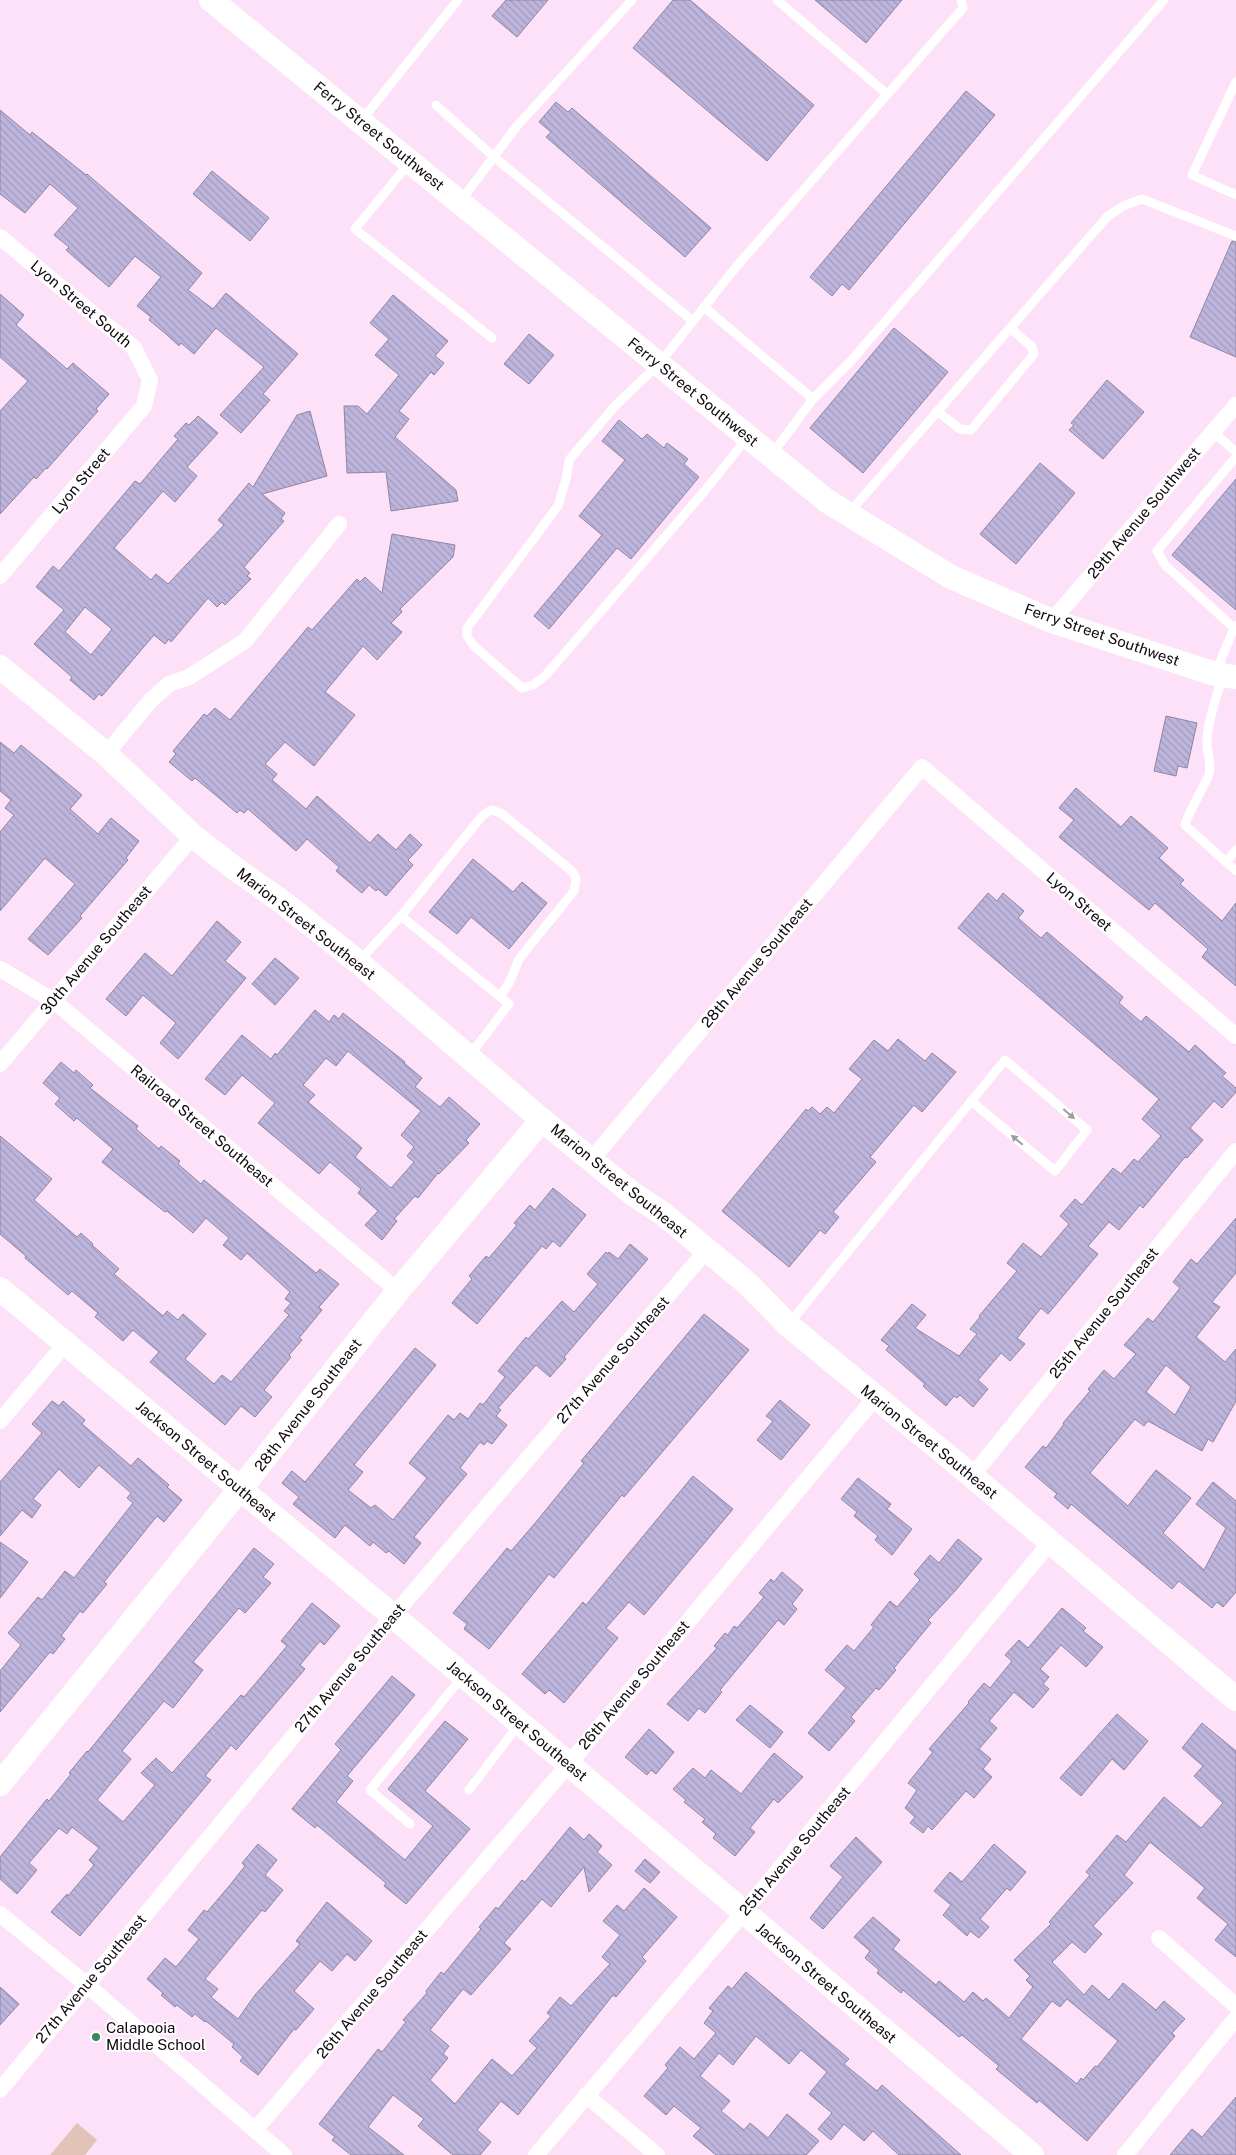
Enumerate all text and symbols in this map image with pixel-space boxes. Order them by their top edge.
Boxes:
street label: Ferry Street Southwest [311,78,448,194]
street label: Lyon Street South [28,257,135,351]
street label: Ferry Street Southwest [625,334,762,450]
street label: 29th Avenue Southwest [1084,443,1204,582]
street label: Lyon Street [48,444,113,517]
street label: Ferry Street Southwest [1022,600,1182,669]
street label: Marion Street Southeast [234,864,379,983]
street label: Lyon Street [1043,869,1115,935]
street label: 30th Avenue Southeast [37,882,155,1018]
street label: 28th Avenue Southeast [698,895,816,1031]
street label: Railroad Street Southeast [128,1061,277,1190]
one-way arrow [1062,1108,1074,1120]
street label: Marion Street Southeast [548,1120,691,1241]
one-way arrow [1011,1134,1024,1145]
street label: 25th Avenue Southeast [1046,1244,1162,1381]
street label: 27th Avenue Southeast [553,1293,673,1427]
street label: 28th Avenue Southeast [251,1335,365,1474]
street label: Marion Street Southeast [858,1381,1001,1502]
street label: Jackson Street Southeast [133,1397,280,1524]
street label: 27th Avenue Southeast [291,1600,409,1735]
street label: 26th Avenue Southeast [575,1617,693,1753]
street label: Jackson Street Southeast [444,1657,591,1784]
street label: 25th Avenue Southeast [736,1783,854,1919]
street label: 27th Avenue Southeast [32,1911,150,2046]
street label: Jackson Street Southeast [753,1919,900,2046]
street label: 26th Avenue Southeast [313,1926,431,2062]
place label: Calapooia Middle School [106,2019,205,2053]
marker: Calapooia Middle School [90,2031,102,2043]

